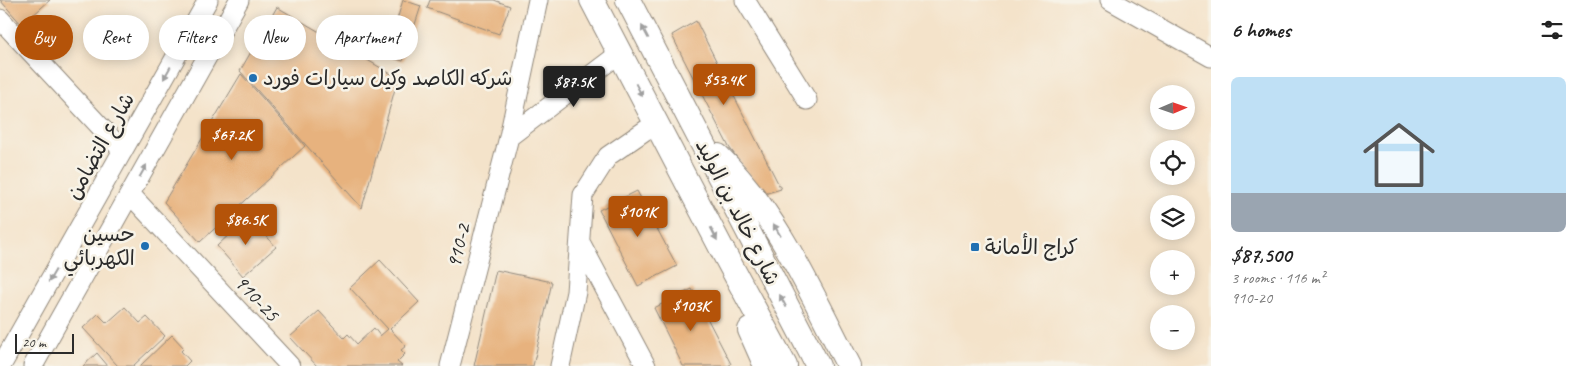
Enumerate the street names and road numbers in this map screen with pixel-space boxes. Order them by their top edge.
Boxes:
street label: شارع التضامن [60,88,142,205]
street label: شارع خالد بن الوليد [688,135,786,290]
street label: 910-2 [440,220,476,271]
street label: 910-25 [229,269,286,328]

